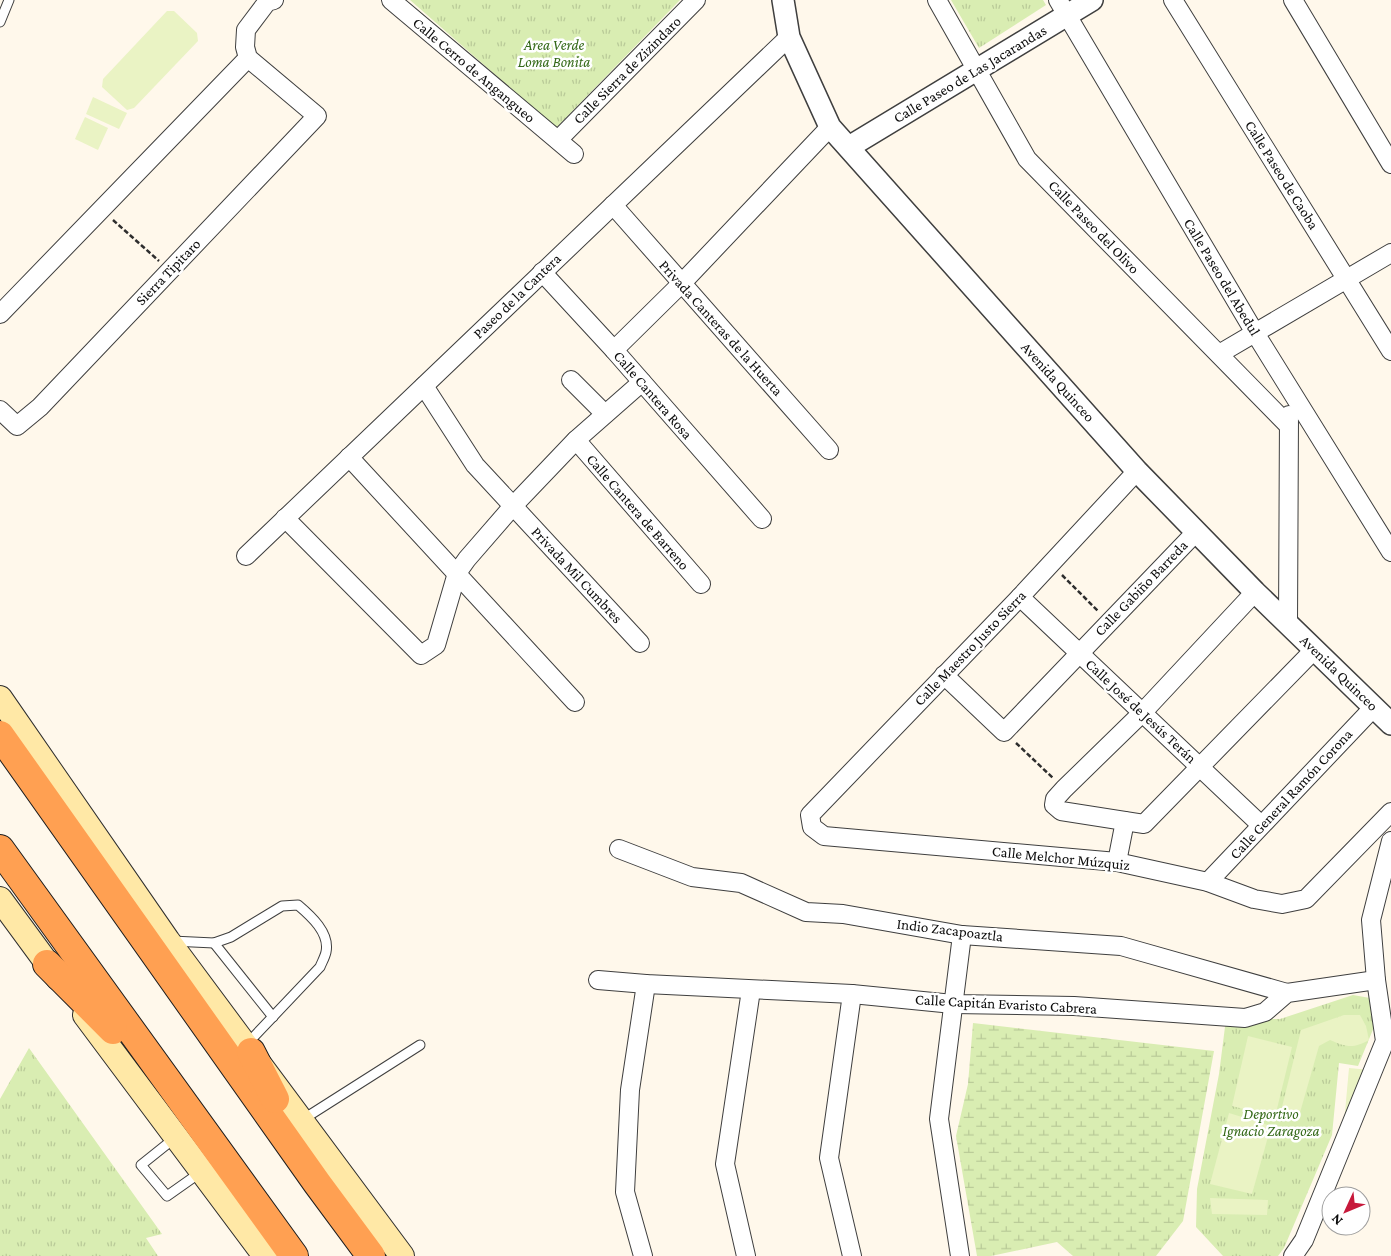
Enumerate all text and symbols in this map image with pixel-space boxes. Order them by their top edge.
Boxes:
street label: Calle Sierra de Zizindaro [570,13,684,127]
street label: Calle Cerro de Angangueo [409,14,538,126]
street label: Calle Paseo de Las Jacarandas [891,22,1050,127]
park label: Area Verde Loma Bonita [518,37,590,70]
street label: Calle Paseo de Caoba [1242,118,1322,232]
street label: Calle Paseo del Olivo [1045,177,1143,277]
street label: Calle Paseo del Abedul [1181,216,1263,338]
street label: Sierra Tipitaro [132,236,204,309]
street label: Paseo de la Cantera [470,250,564,342]
street label: Privada Canteras de la Huerta [656,257,786,399]
street label: Avenida Quinceo [1018,339,1098,425]
street label: Calle Cantera Rosa [610,348,696,442]
street label: Calle Cantera de Barreno [583,451,693,573]
street label: Privada Mil Cumbres [528,524,626,626]
street label: Calle Gabiño Barreda [1091,537,1191,639]
street label: Calle Maestro Justo Sierra [911,587,1030,709]
street label: Avenida Quinceo [1297,632,1381,714]
street label: Calle José de Jesús Terán [1082,656,1200,767]
street label: Calle General Ramón Corona [1227,726,1355,862]
street label: Calle Melchor Múzquiz [991,843,1131,874]
street label: Indio Zacapoaztla [896,916,1004,945]
street label: Calle Capitán Evaristo Cabrera [915,991,1097,1018]
park label: Deportivo Ignacio Zaragoza [1222,1106,1320,1140]
north arrow [1321,1186,1371,1236]
text: N [1327,1211,1346,1229]

